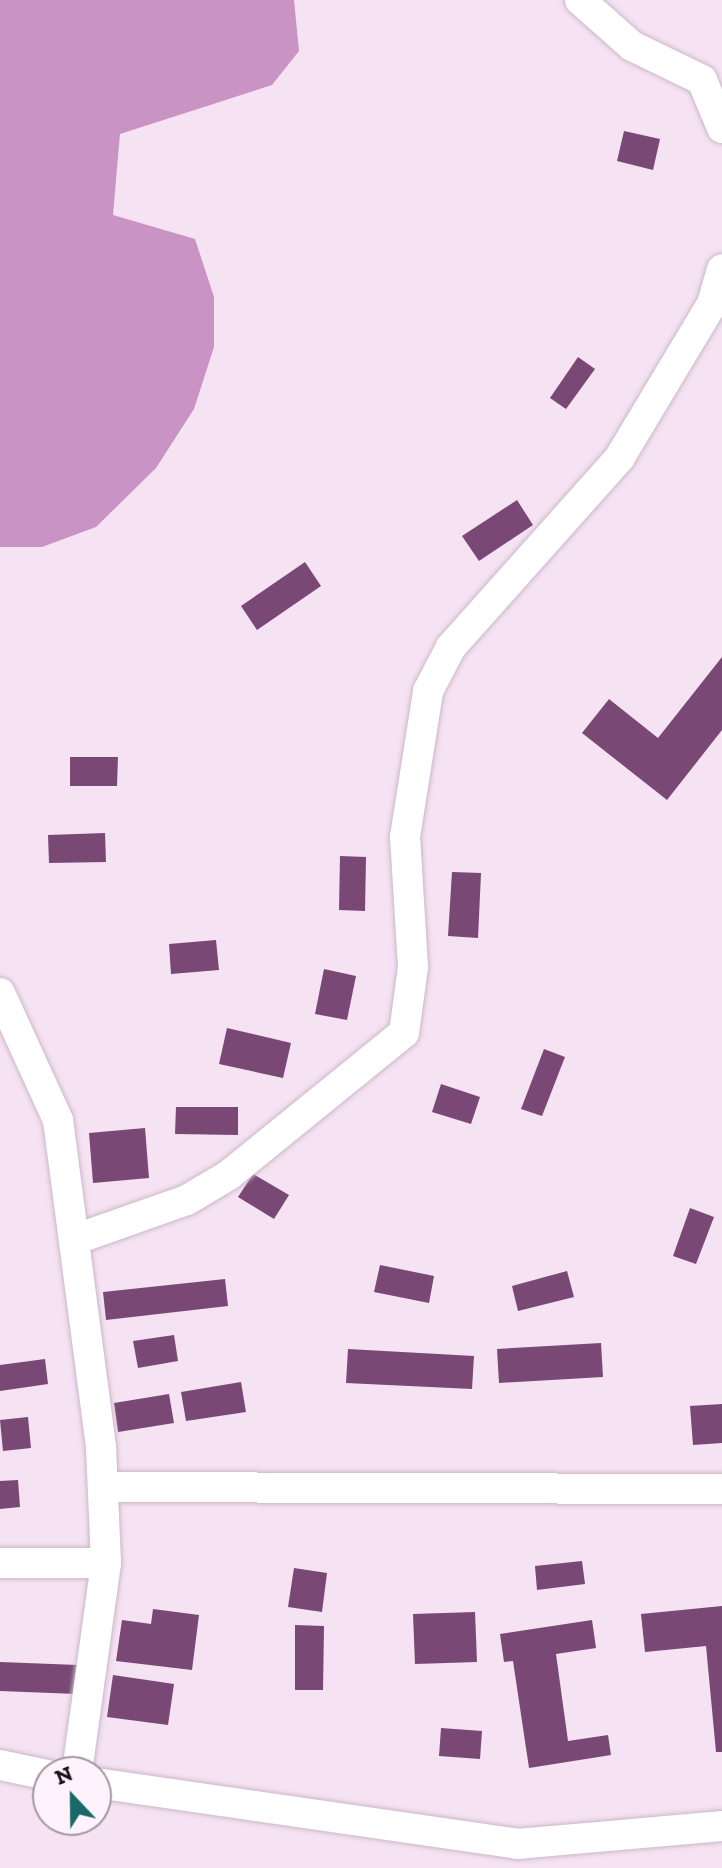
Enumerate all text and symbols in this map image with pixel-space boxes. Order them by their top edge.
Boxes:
north arrow [32,1756,112,1836]
text: N [51,1759,76,1791]

